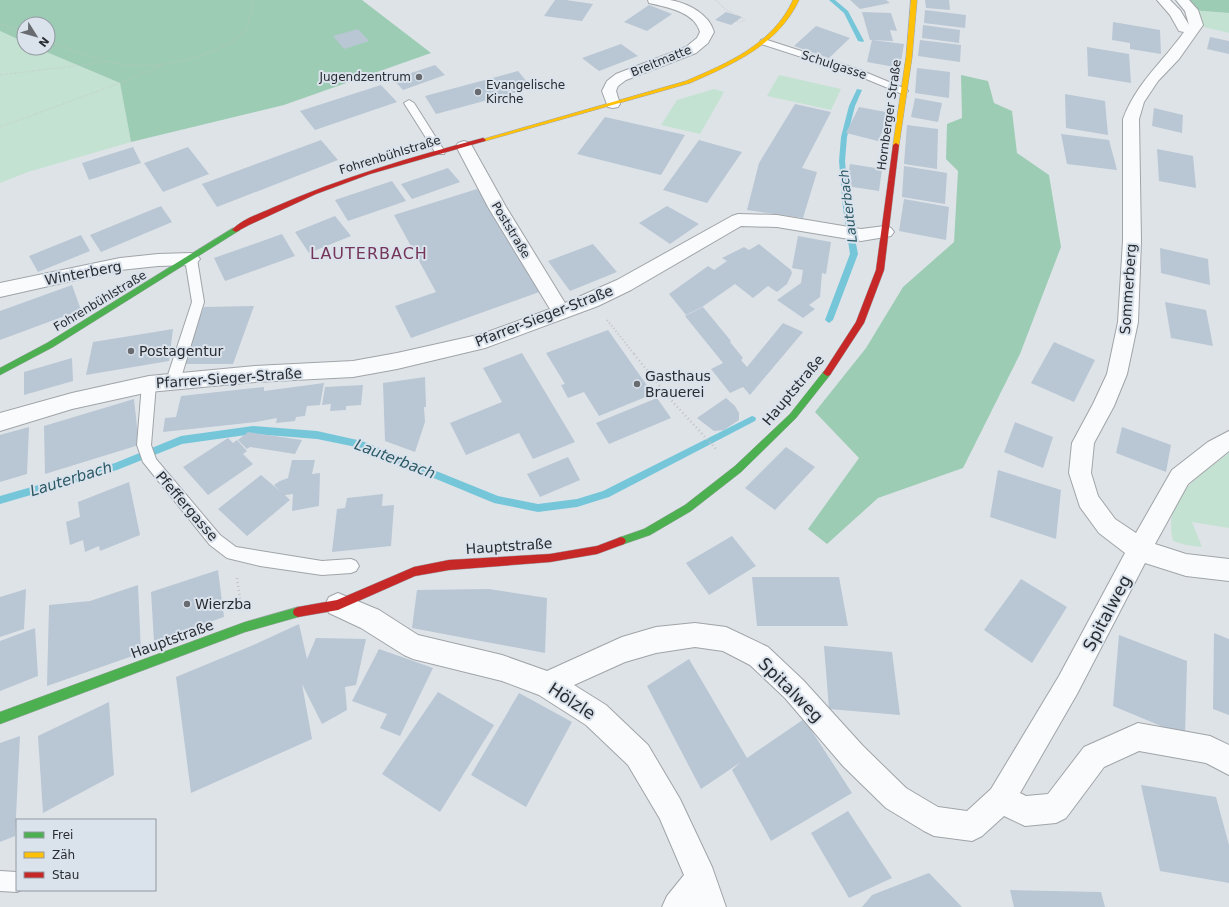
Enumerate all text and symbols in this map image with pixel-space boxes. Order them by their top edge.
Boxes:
north arrow [16,16,56,56]
text: N [36,34,52,49]
street label: Breitmatte [629,42,693,80]
street label: Schulgasse [800,48,868,82]
street label: Hornberger Straße [874,59,904,171]
place label: Jugendzentrum [318,70,411,84]
marker: Jugendzentrum [414,72,424,82]
place label: Evangelische Kirche [486,78,565,106]
marker: Evangelische Kirche [473,87,483,97]
street label: Fohrenbühlstraße [338,133,442,177]
water label: Lauterbach [836,169,860,243]
street label: Poststraße [489,199,533,261]
street label: Sommerberg [1117,243,1139,335]
district label: LAUTERBACH [310,244,428,263]
street label: Winterberg [43,258,123,288]
street label: Fohrenbühlstraße [51,268,149,334]
street label: Pfarrer-Sieger-Straße [473,282,615,350]
place label: Postagentur [139,343,224,359]
marker: Postagentur [126,346,136,356]
street label: Hauptstraße [759,352,827,428]
street label: Pfarrer-Sieger-Straße [155,365,303,391]
place label: Gasthaus Brauerei [645,368,711,400]
marker: Gasthaus Brauerei [632,379,642,389]
water label: Lauterbach [352,435,438,483]
water label: Lauterbach [28,458,114,500]
street label: Pfeffergasse [153,468,221,544]
street label: Hauptstraße [465,535,553,557]
street label: Spitalweg [1079,572,1135,654]
place label: Wierzba [195,596,252,612]
marker: Wierzba [182,599,192,609]
street label: Hauptstraße [128,617,216,661]
street label: Spitalweg [754,653,828,727]
street label: Hölzle [545,678,599,724]
legend [16,819,156,891]
text: Frei [52,828,73,842]
text: Zäh [52,848,75,862]
text: Stau [52,868,79,882]

